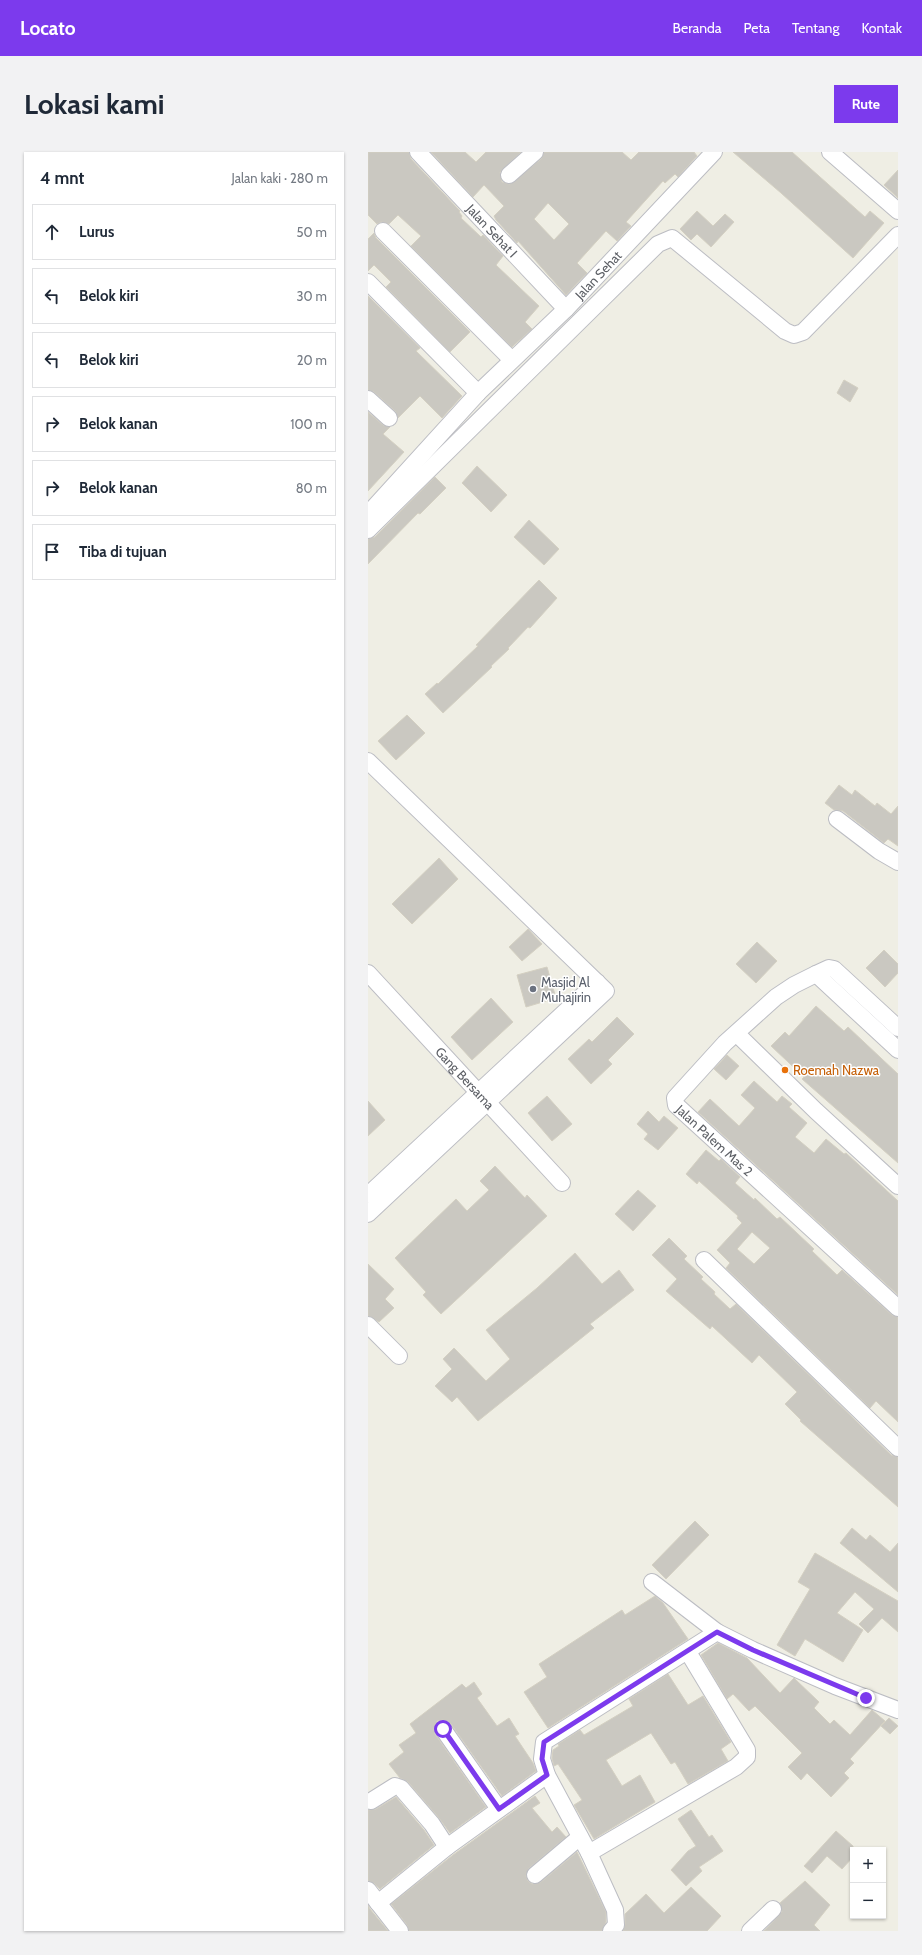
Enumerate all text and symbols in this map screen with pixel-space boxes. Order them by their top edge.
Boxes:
text: Locato [20,17,76,40]
text: Beranda [673,19,722,37]
text: Peta [744,19,770,37]
text: Tentang [792,19,839,37]
text: Kontak [861,19,902,37]
button: Rute [834,85,898,123]
text: Lokasi kami [24,87,164,121]
text: 4 mnt [40,168,84,188]
text: Jalan kaki · 280 m [231,170,328,186]
street label: Jalan Sehat I [463,200,521,260]
icon: ahead [41,221,63,243]
text: Lurus [79,223,114,241]
text: 50 m [297,224,327,240]
street label: Jalan Sehat [571,247,625,303]
icon: left [41,285,63,307]
text: Belok kiri [79,287,139,305]
text: 30 m [297,288,327,304]
icon: left [41,349,63,371]
text: Belok kiri [79,351,139,369]
text: 20 m [297,352,327,368]
icon: right [41,413,63,435]
text: Belok kanan [79,415,158,433]
text: 100 m [290,416,327,432]
icon: right [41,477,63,499]
text: Belok kanan [79,479,158,497]
text: 80 m [296,480,327,496]
icon: arrive [41,541,63,563]
text: Tiba di tujuan [79,543,167,561]
place label: Masjid Al Muhajirin [541,974,591,1006]
marker: Masjid Al Muhajirin [528,984,538,994]
street label: Gang Bersama [432,1043,498,1113]
place label: Roemah Nazwa [793,1062,880,1078]
marker: Roemah Nazwa [780,1065,790,1075]
street label: Jalan Palem Mas 2 [672,1100,756,1179]
route end [857,1689,875,1707]
route start [434,1720,452,1738]
map controls [850,1847,886,1919]
button: + [850,1847,886,1883]
button: − [850,1883,886,1919]

